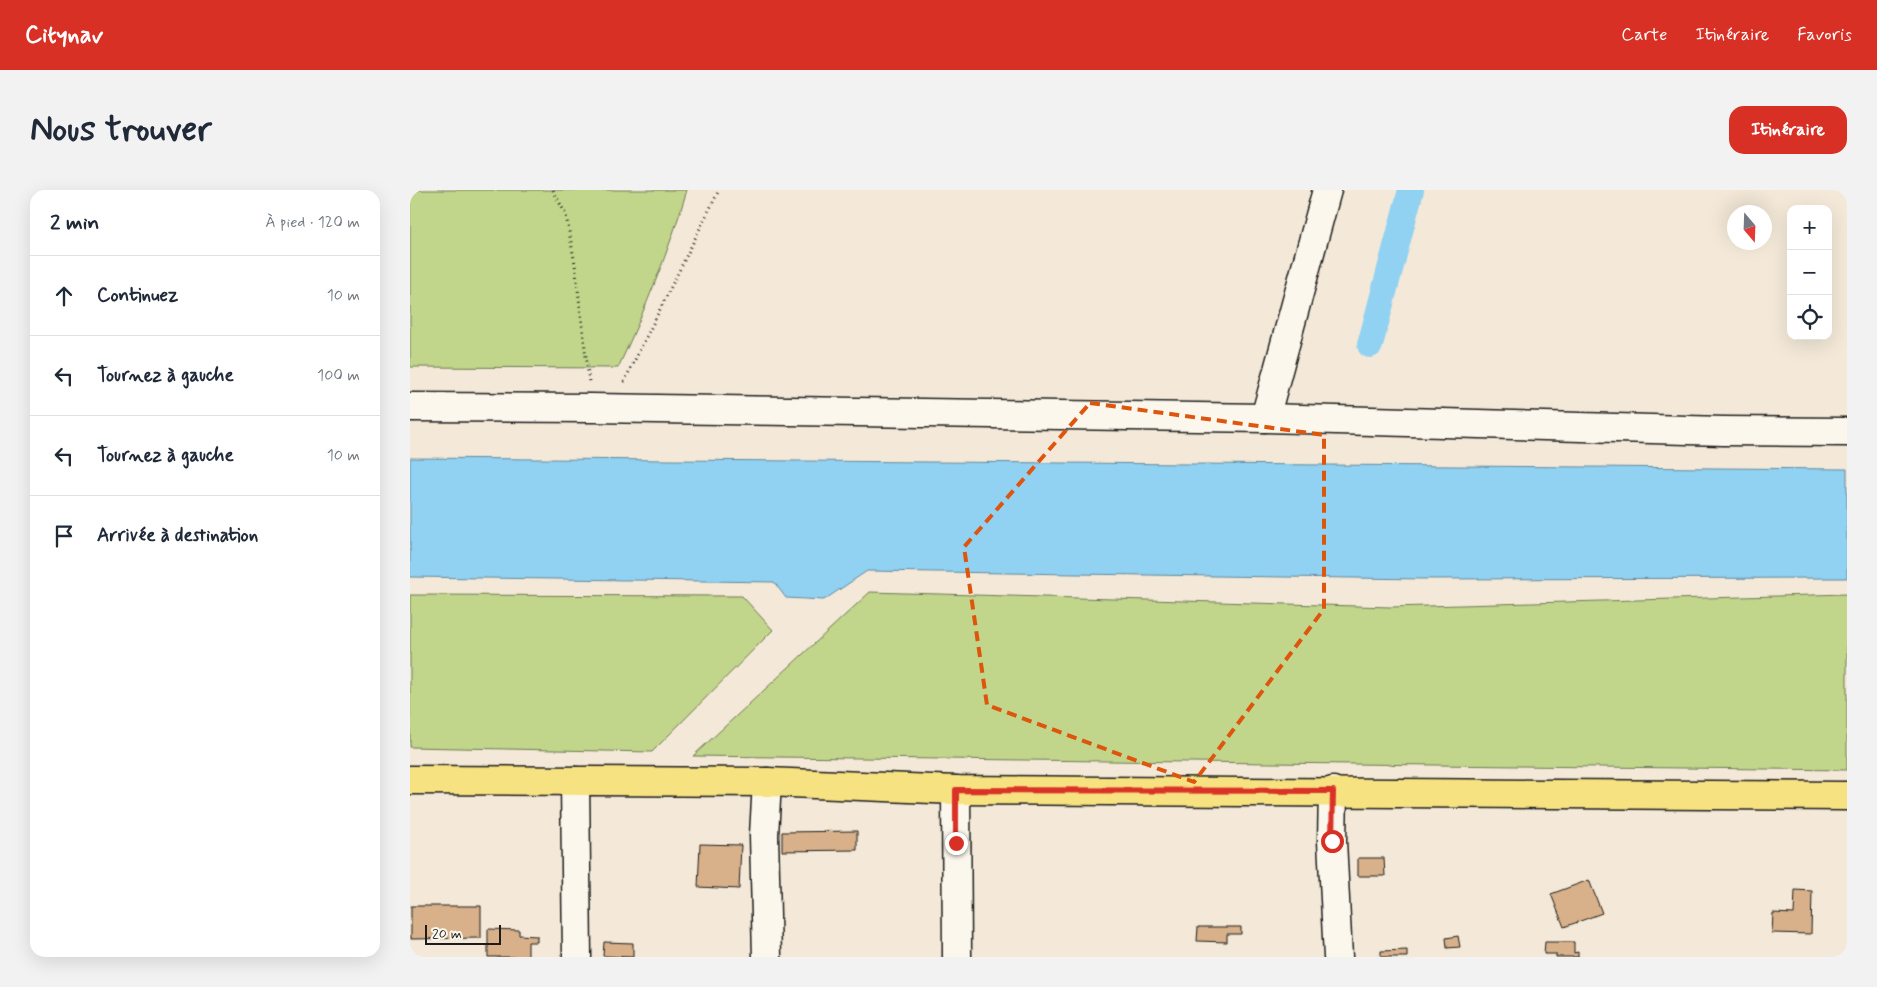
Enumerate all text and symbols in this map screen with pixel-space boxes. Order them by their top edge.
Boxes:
text: Citynav [25,20,103,51]
text: Carte [1621,23,1667,47]
text: Itinéraire [1695,23,1769,47]
text: Favoris [1797,23,1852,47]
button: Itinéraire [1729,106,1847,154]
text: Nous trouver [30,107,212,153]
north arrow [1727,205,1772,250]
map controls [1787,205,1832,340]
button: + [1787,205,1832,250]
text: 2 min [50,209,99,237]
text: À pied · 120 m [265,212,360,233]
button: − [1787,250,1832,295]
icon: ahead [50,282,78,310]
text: Continuez [97,283,178,308]
text: 10 m [327,285,360,306]
button: locate [1787,295,1832,340]
icon: left [50,362,78,390]
text: Tournez à gauche [97,363,234,388]
text: 100 m [317,365,360,386]
icon: left [50,442,78,470]
text: Tournez à gauche [97,443,234,468]
text: 10 m [327,445,360,466]
icon: arrive [50,522,78,550]
text: Arrivée à destination [97,523,258,548]
route start [1321,830,1344,853]
route end [945,832,968,855]
scale bar [425,922,501,945]
text: 20 m [432,925,462,943]

